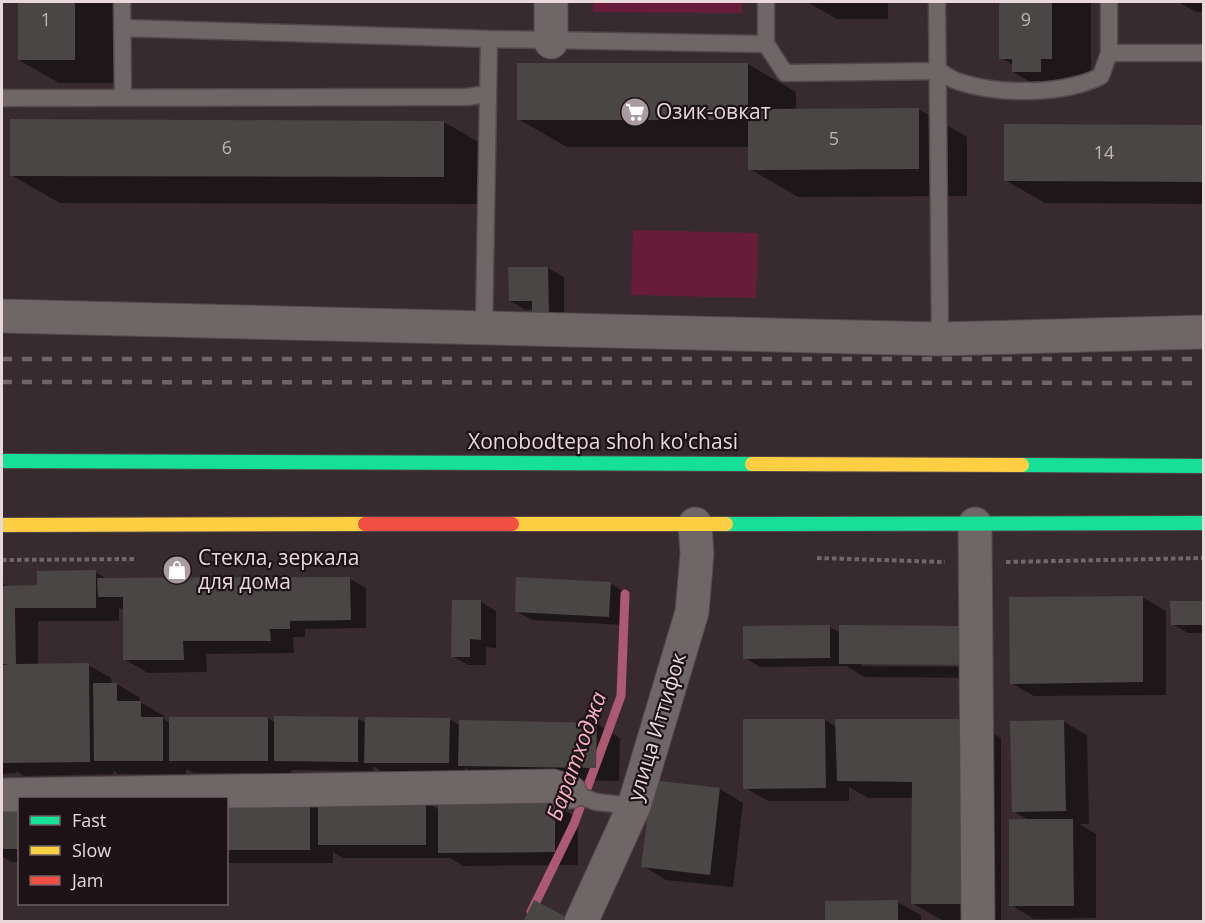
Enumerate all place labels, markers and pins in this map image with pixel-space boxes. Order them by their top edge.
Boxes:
supermarket icon: Озик-овкат [619,96,651,128]
place label: Озик-овкат [656,97,771,125]
place label: Стекла, зеркала для дома [198,543,359,595]
shop icon: Стекла, зеркала для дома [161,554,193,586]

